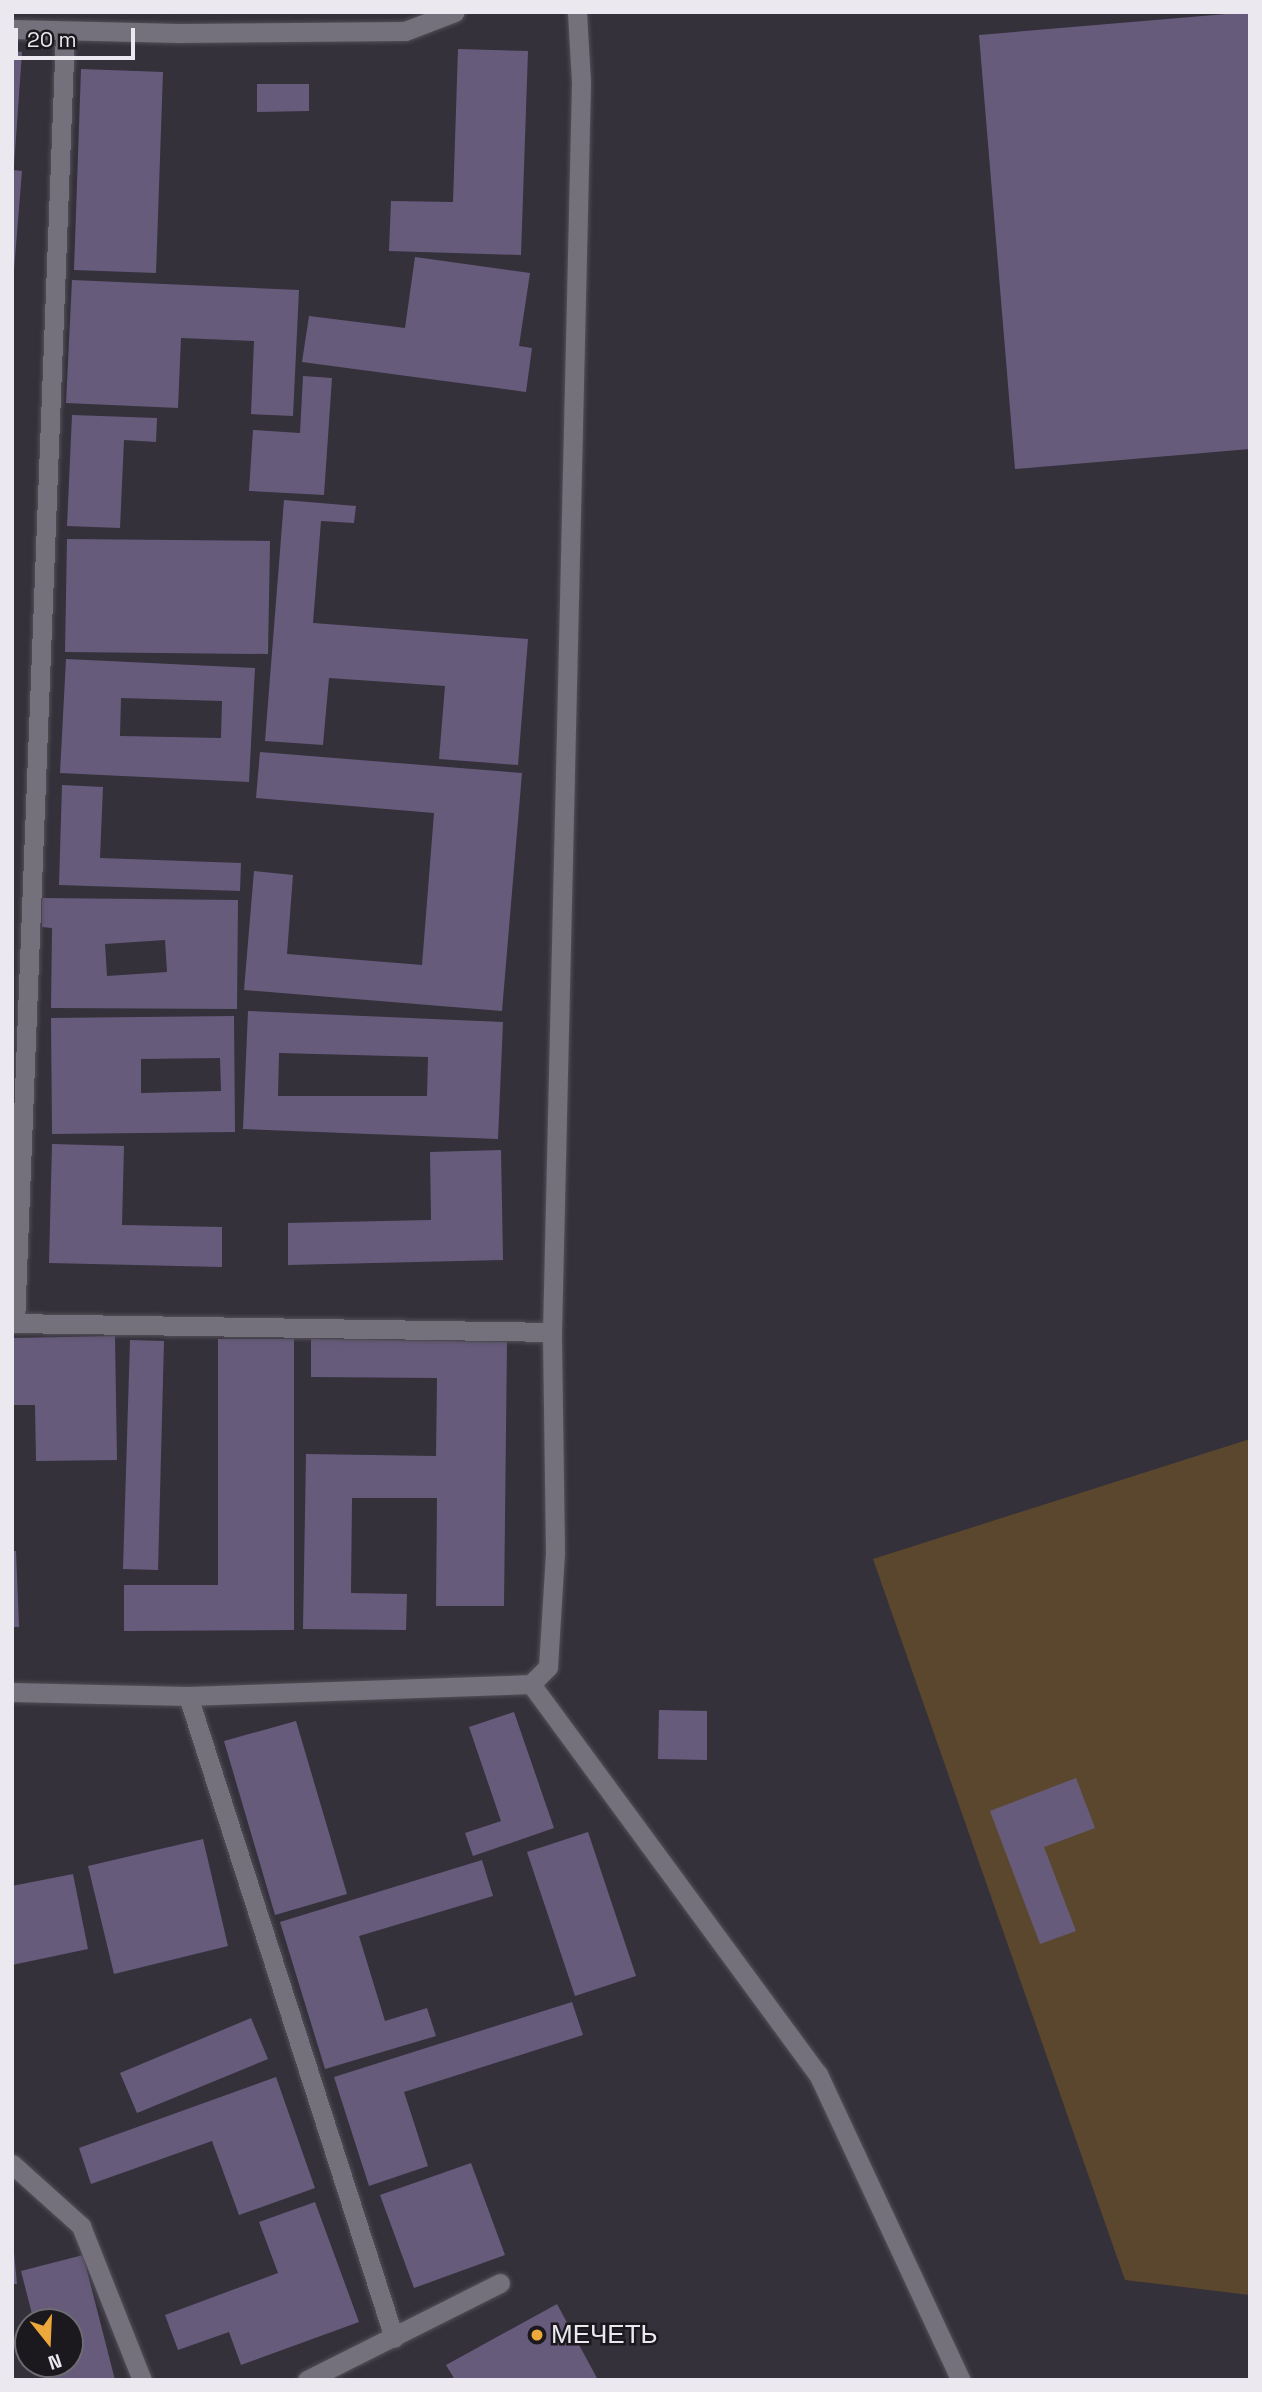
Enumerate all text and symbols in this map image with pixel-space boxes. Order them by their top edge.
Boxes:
scale bar [18,14,138,58]
text: 20 m [27,26,77,53]
north arrow [14,2308,84,2378]
place label: МЕЧЕТЬ [551,2319,658,2351]
marker: МЕЧЕТЬ [529,2327,545,2343]
text: N [45,2348,65,2375]

